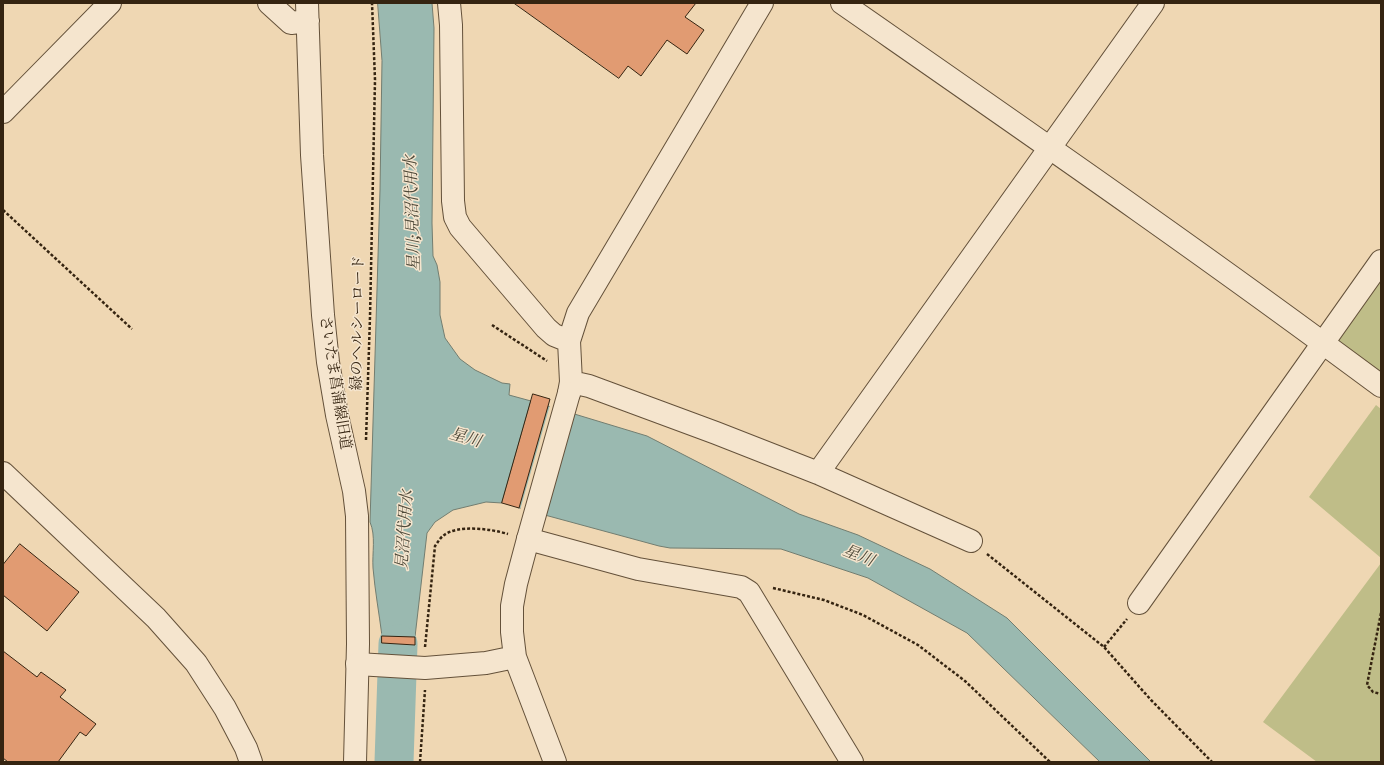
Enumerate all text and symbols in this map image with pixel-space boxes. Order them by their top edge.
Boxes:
water label: 星川;見沼代用水 [402,154,426,272]
street label: 緑のヘルシーロード [349,255,369,391]
street label: さいたま菖蒲線旧道 [315,315,353,451]
water label: 星川 [447,425,483,453]
water label: 見沼代用水 [394,489,418,571]
water label: 星川 [840,542,876,572]

